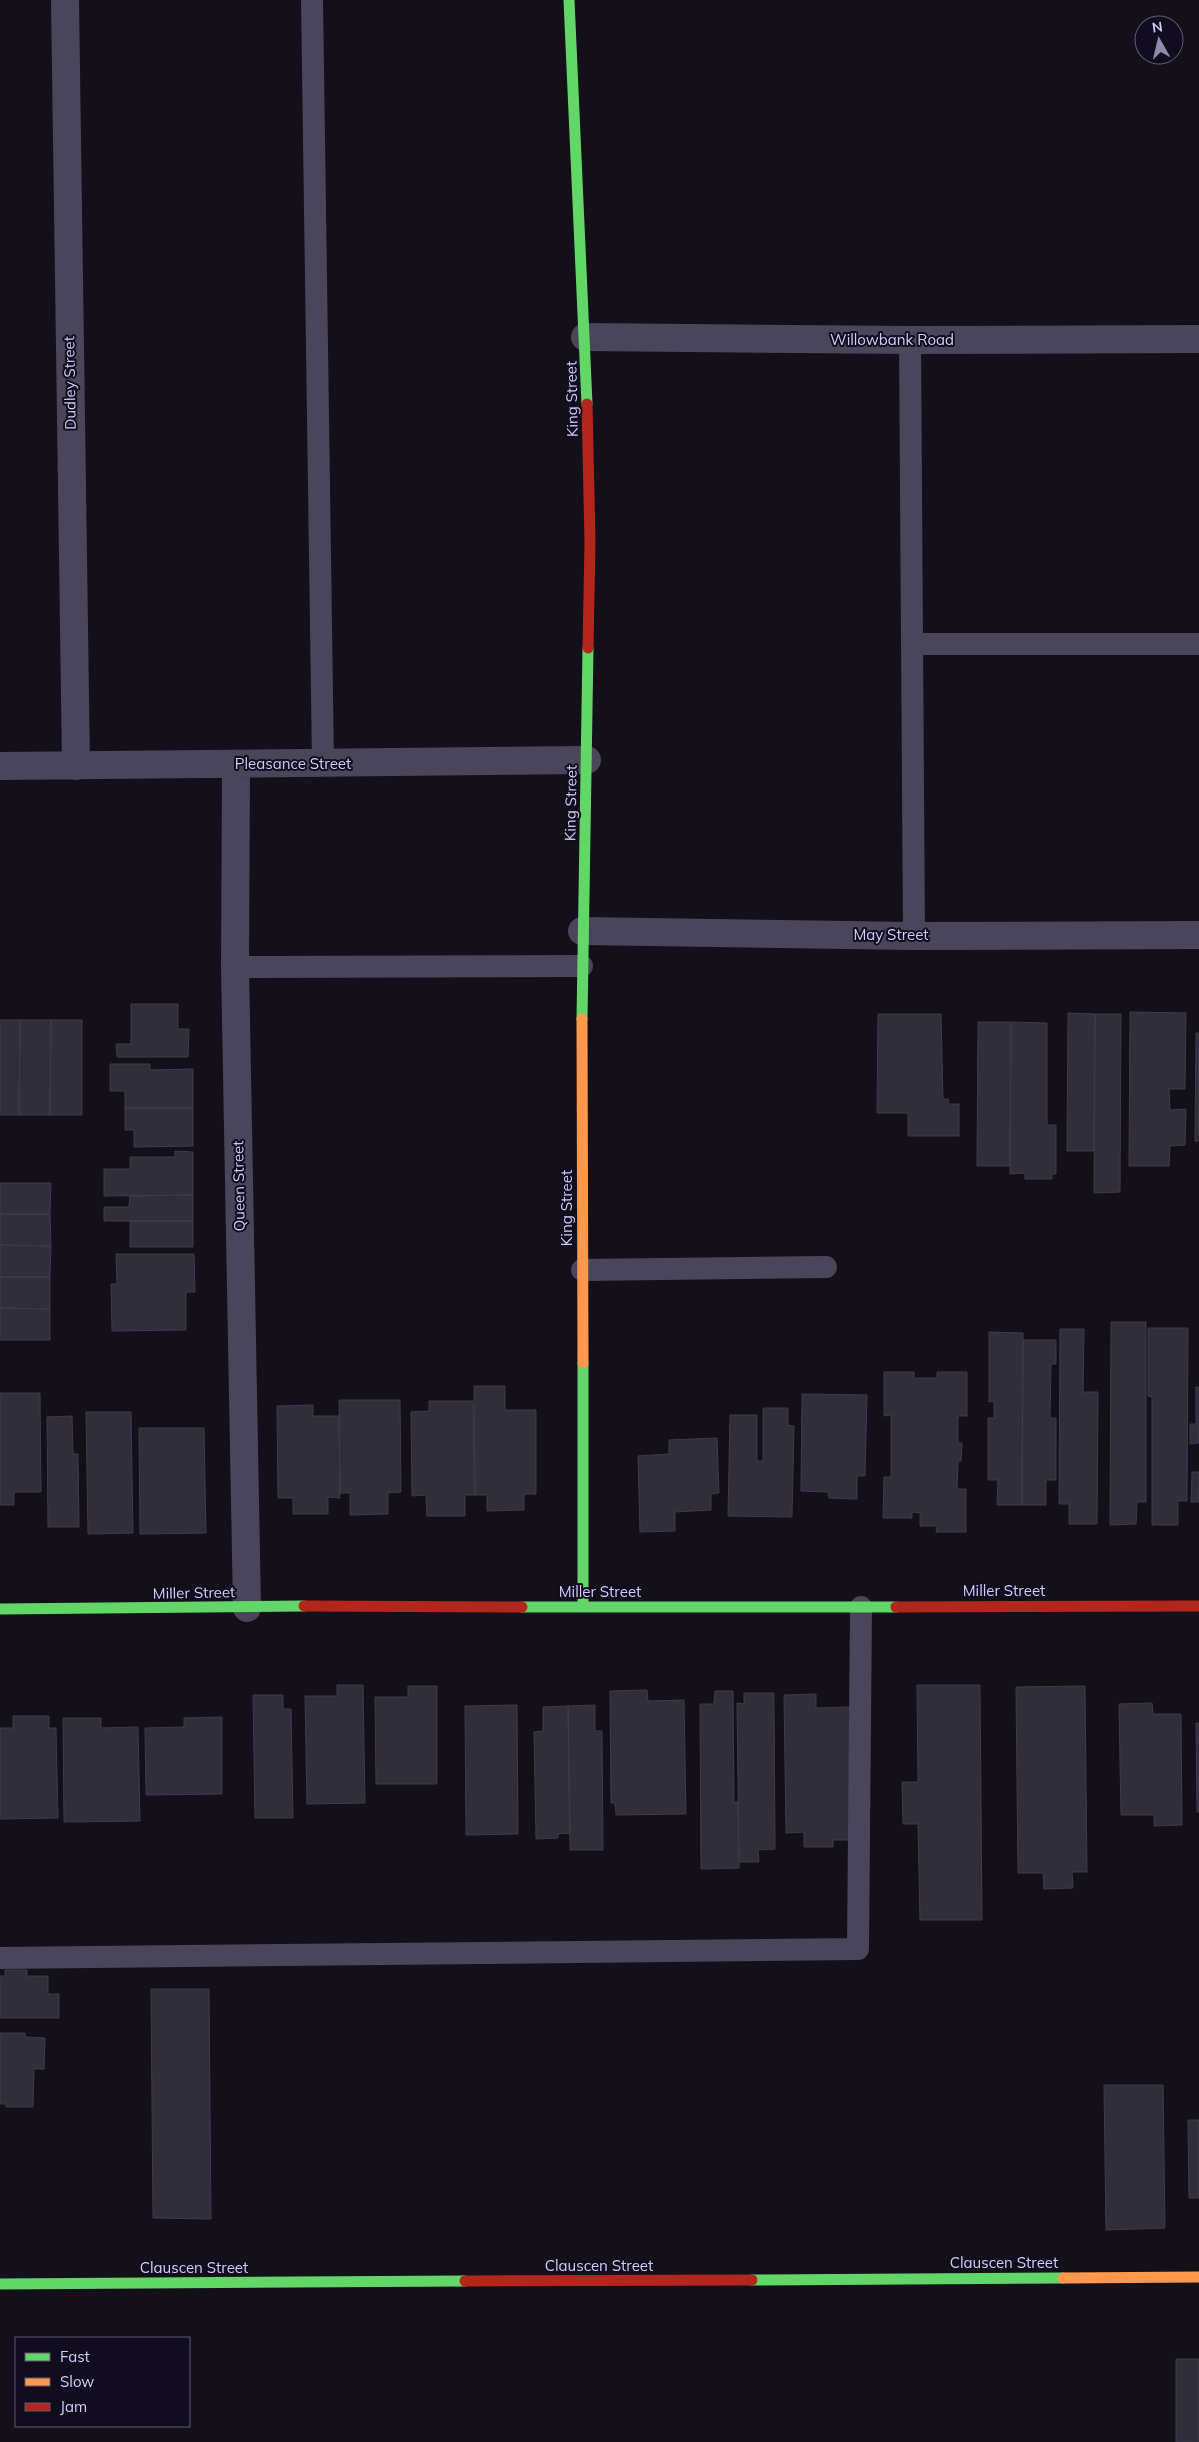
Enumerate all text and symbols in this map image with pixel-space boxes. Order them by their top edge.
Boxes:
north arrow [1134,15,1184,65]
text: N [1151,17,1164,37]
street label: Willowbank Road [830,330,954,349]
street label: Dudley Street [59,336,80,430]
street label: King Street [561,361,582,437]
street label: Pleasance Street [235,754,351,773]
street label: King Street [560,765,581,841]
street label: May Street [853,925,929,944]
street label: Queen Street [228,1140,249,1232]
street label: King Street [557,1170,576,1246]
street label: Miller Street [963,1581,1045,1600]
street label: Miller Street [153,1582,235,1603]
street label: Miller Street [559,1582,641,1601]
street label: Clauscen Street [950,2253,1058,2272]
street label: Clauscen Street [545,2256,653,2275]
street label: Clauscen Street [140,2258,248,2277]
legend [15,2337,190,2427]
text: Fast [60,2347,90,2366]
text: Slow [60,2372,94,2391]
text: Jam [60,2397,87,2416]

